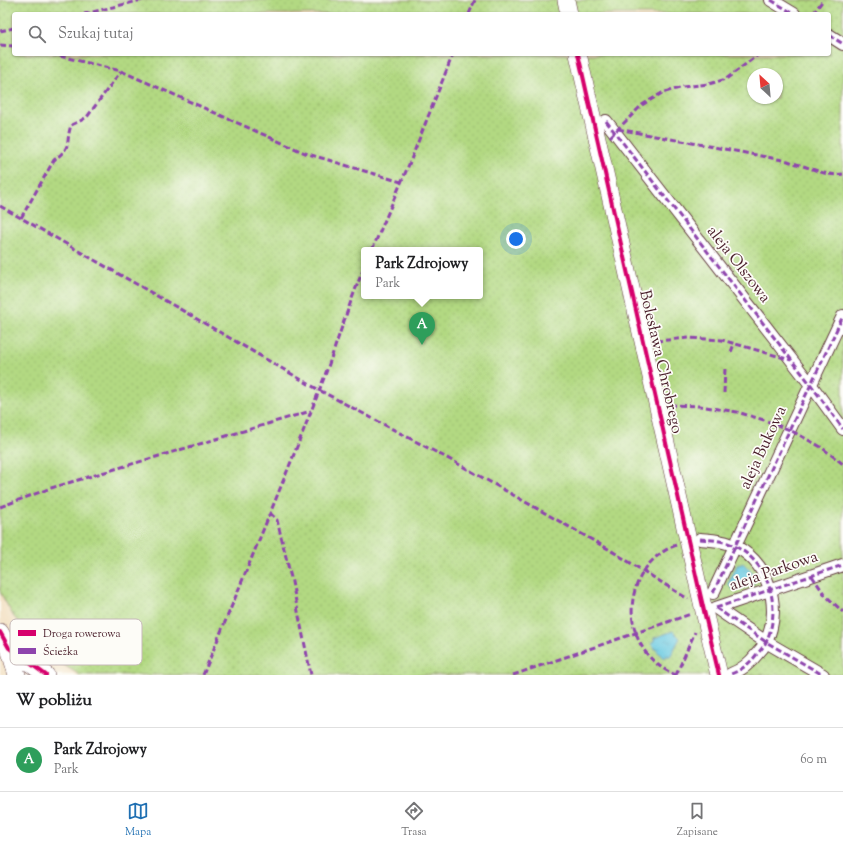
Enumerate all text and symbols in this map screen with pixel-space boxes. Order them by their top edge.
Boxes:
search box [12,12,831,56]
icon: search [26,23,48,45]
text: Szukaj tutaj [58,24,133,45]
north arrow [747,68,783,104]
street label: aleja Olszowa [701,222,776,309]
your location [506,229,526,249]
popup [361,247,483,299]
text: Park Zdrojowy [375,254,469,275]
text: Park [375,275,400,293]
street label: Bolesława Chrobrego [632,288,688,436]
pin: A [409,312,435,345]
street label: aleja Bukowa [735,402,794,493]
street label: aleja Parkowa [727,546,822,598]
legend [10,619,142,665]
text: Droga rowerowa [43,626,121,642]
text: Ścieżka [43,644,78,660]
text: W pobliżu [16,689,92,713]
text: Park Zdrojowy [54,740,147,761]
text: A [24,751,34,769]
text: 60 m [800,751,827,769]
text: Park [54,761,79,779]
tab: Mapa [125,800,151,840]
tab: Trasa [401,800,427,840]
tab: Zapisane [677,800,718,840]

